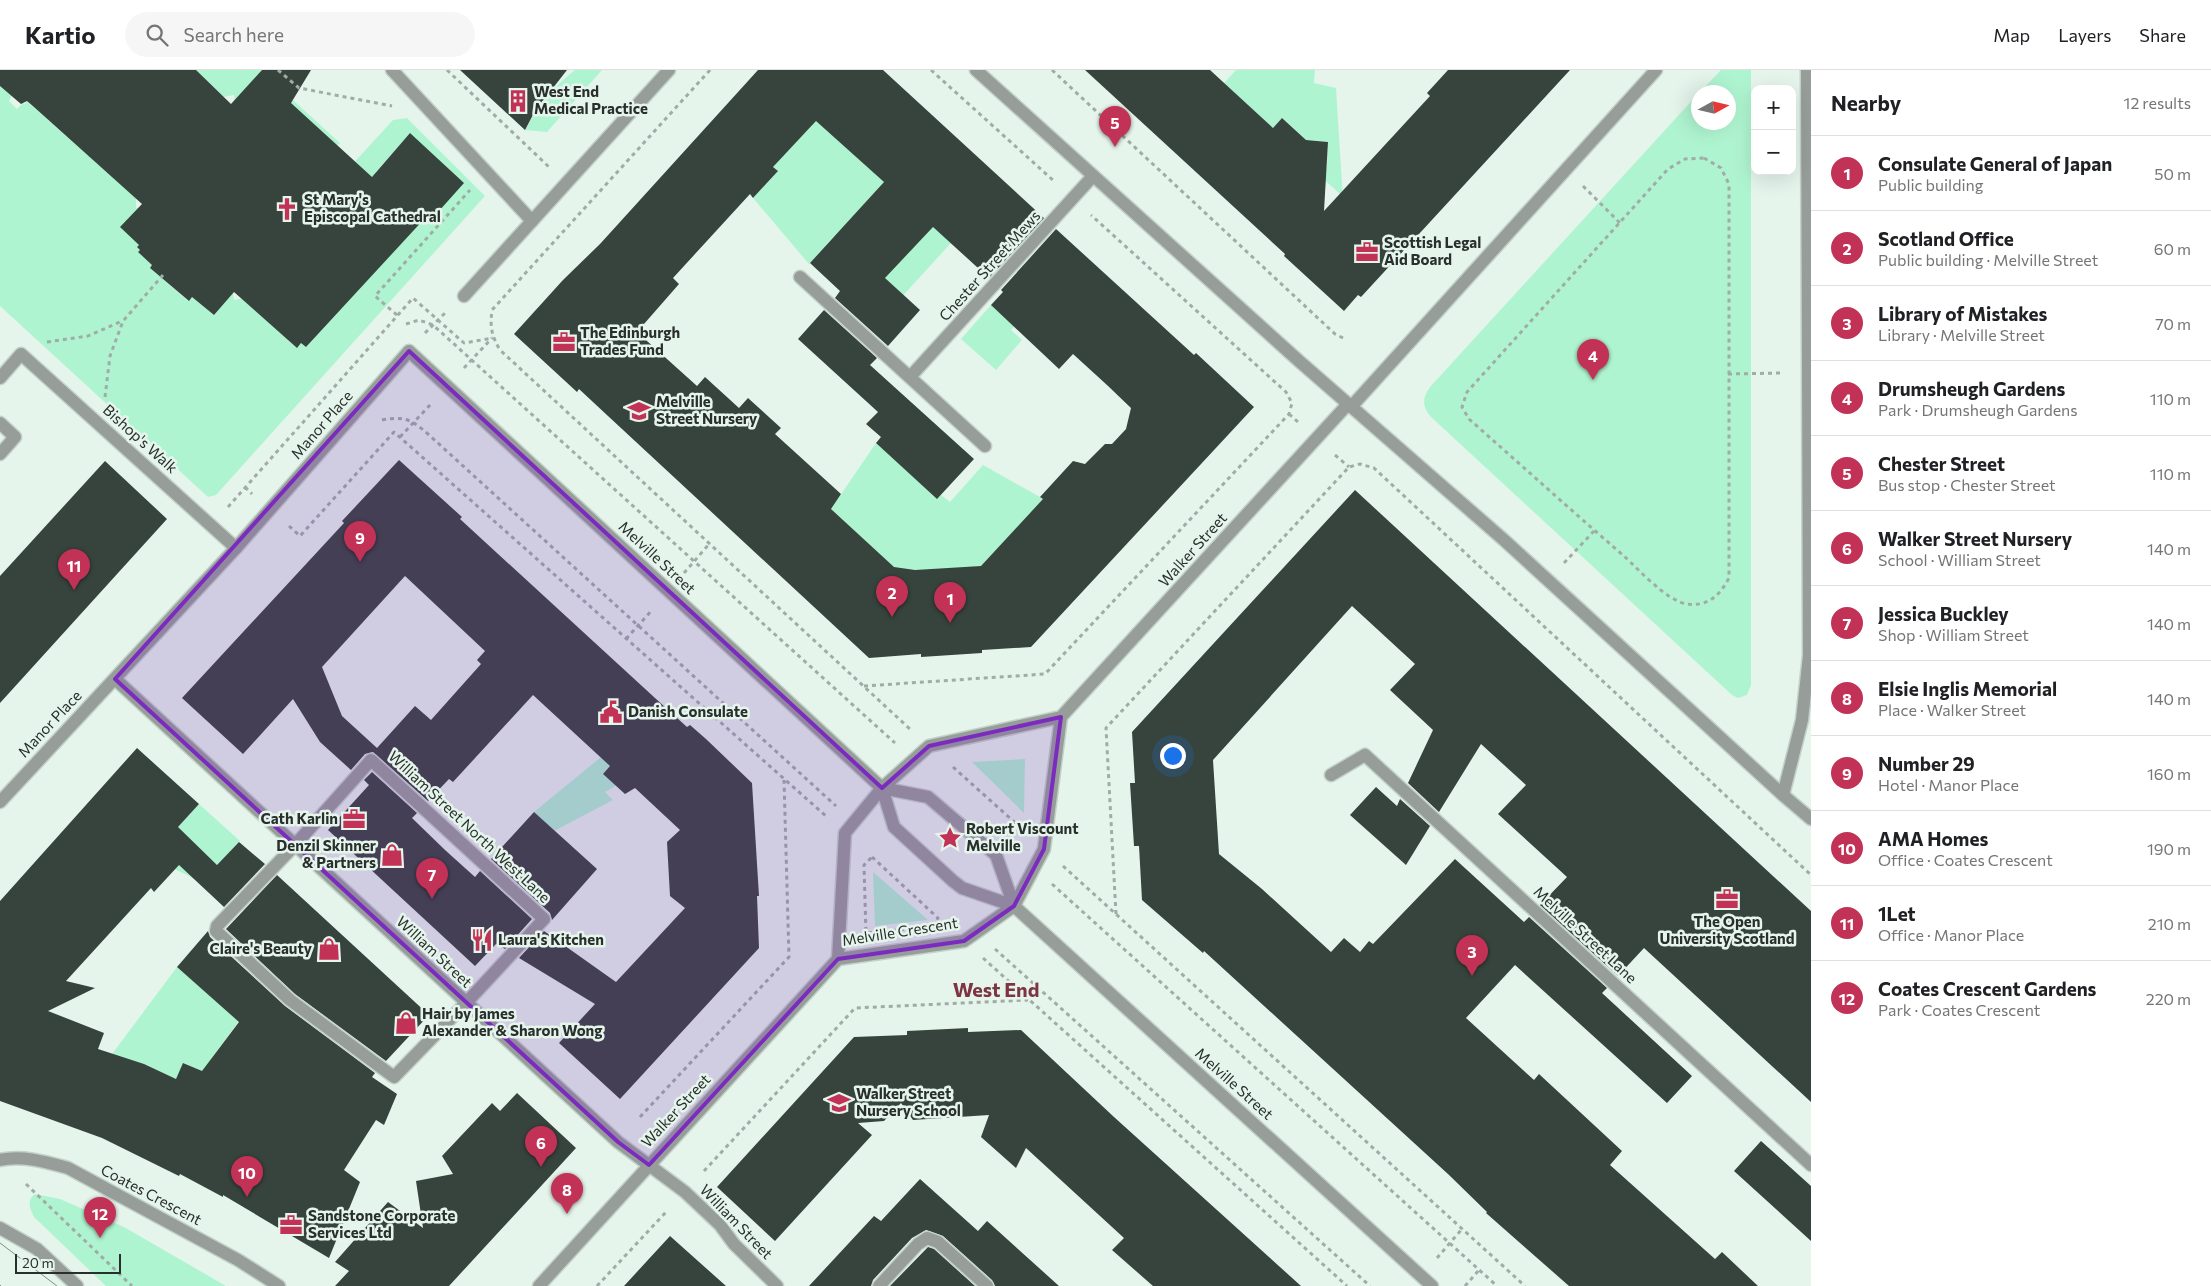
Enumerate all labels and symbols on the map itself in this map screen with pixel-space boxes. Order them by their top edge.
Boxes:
place label: West End Medical Practice [534,82,648,117]
north arrow [1691,85,1736,130]
building icon: West End Medical Practice [505,88,531,114]
pin: 5 [1099,106,1131,147]
place label: St Mary's Episcopal Cathedral [304,190,441,225]
church icon: St Mary's Episcopal Cathedral [274,196,300,222]
street label: Chester Street Mews [935,206,1044,324]
place label: Scottish Legal Aid Board [1384,233,1481,268]
office icon: Scottish Legal Aid Board [1354,239,1380,265]
place label: The Edinburgh Trades Fund [580,323,680,358]
office icon: The Edinburgh Trades Fund [551,329,577,355]
pin: 4 [1577,339,1609,380]
street label: Manor Place [287,386,356,462]
place label: Melville Street Nursery [656,392,758,427]
school or university icon: Melville Street Nursery [626,398,652,424]
street label: Bishop's Walk [100,400,182,476]
street label: Walker Street [1154,509,1230,590]
street label: Melville Street [616,517,700,597]
pin: 9 [344,521,376,562]
pin: 11 [58,549,90,590]
pin: 2 [876,576,908,617]
pin: 1 [934,582,966,623]
street label: Manor Place [14,686,85,760]
public building icon: Danish Consulate [598,699,624,725]
place label: Danish Consulate [628,702,748,720]
your location [1160,743,1186,769]
street label: William Street North West Lane [385,747,554,906]
office icon: Cath Karlin [341,806,367,832]
place label: Cath Karlin [260,809,338,827]
place label: Robert Viscount Melville [966,819,1079,854]
place icon: Robert Viscount Melville [937,825,963,851]
place label: Denzil Skinner & Partners [276,836,376,871]
shop icon: Denzil Skinner & Partners [379,842,405,868]
pin: 7 [416,858,448,899]
street label: Melville Street Lane [1530,882,1641,987]
office icon: The Open University Scotland [1714,886,1740,912]
street label: William Street [393,912,476,991]
place label: The Open University Scotland [1659,912,1795,947]
street label: Melville Crescent [841,913,959,949]
restaurant icon: Laura's Kitchen [469,927,495,953]
place label: Laura's Kitchen [498,930,604,948]
pin: 3 [1456,935,1488,976]
shop icon: Claire's Beauty [316,936,342,962]
place label: Claire's Beauty [210,939,313,957]
district label: West End [953,977,1039,1001]
place label: Hair by James Alexander & Sharon Wong [422,1004,603,1039]
shop icon: Hair by James Alexander & Sharon Wong [393,1010,419,1036]
street label: Melville Street [1192,1044,1277,1123]
street label: Walker Street [637,1070,714,1151]
place label: Walker Street Nursery School [856,1084,961,1119]
school or university icon: Walker Street Nursery School [826,1090,852,1116]
pin: 6 [525,1126,557,1167]
pin: 10 [231,1156,263,1197]
street label: Coates Crescent [98,1160,205,1228]
pin: 8 [551,1173,583,1214]
street label: William Street [697,1180,777,1262]
pin: 12 [84,1197,116,1238]
place label: Sandstone Corporate Services Ltd [308,1206,455,1241]
office icon: Sandstone Corporate Services Ltd [278,1212,304,1238]
scale bar [15,1251,121,1274]

